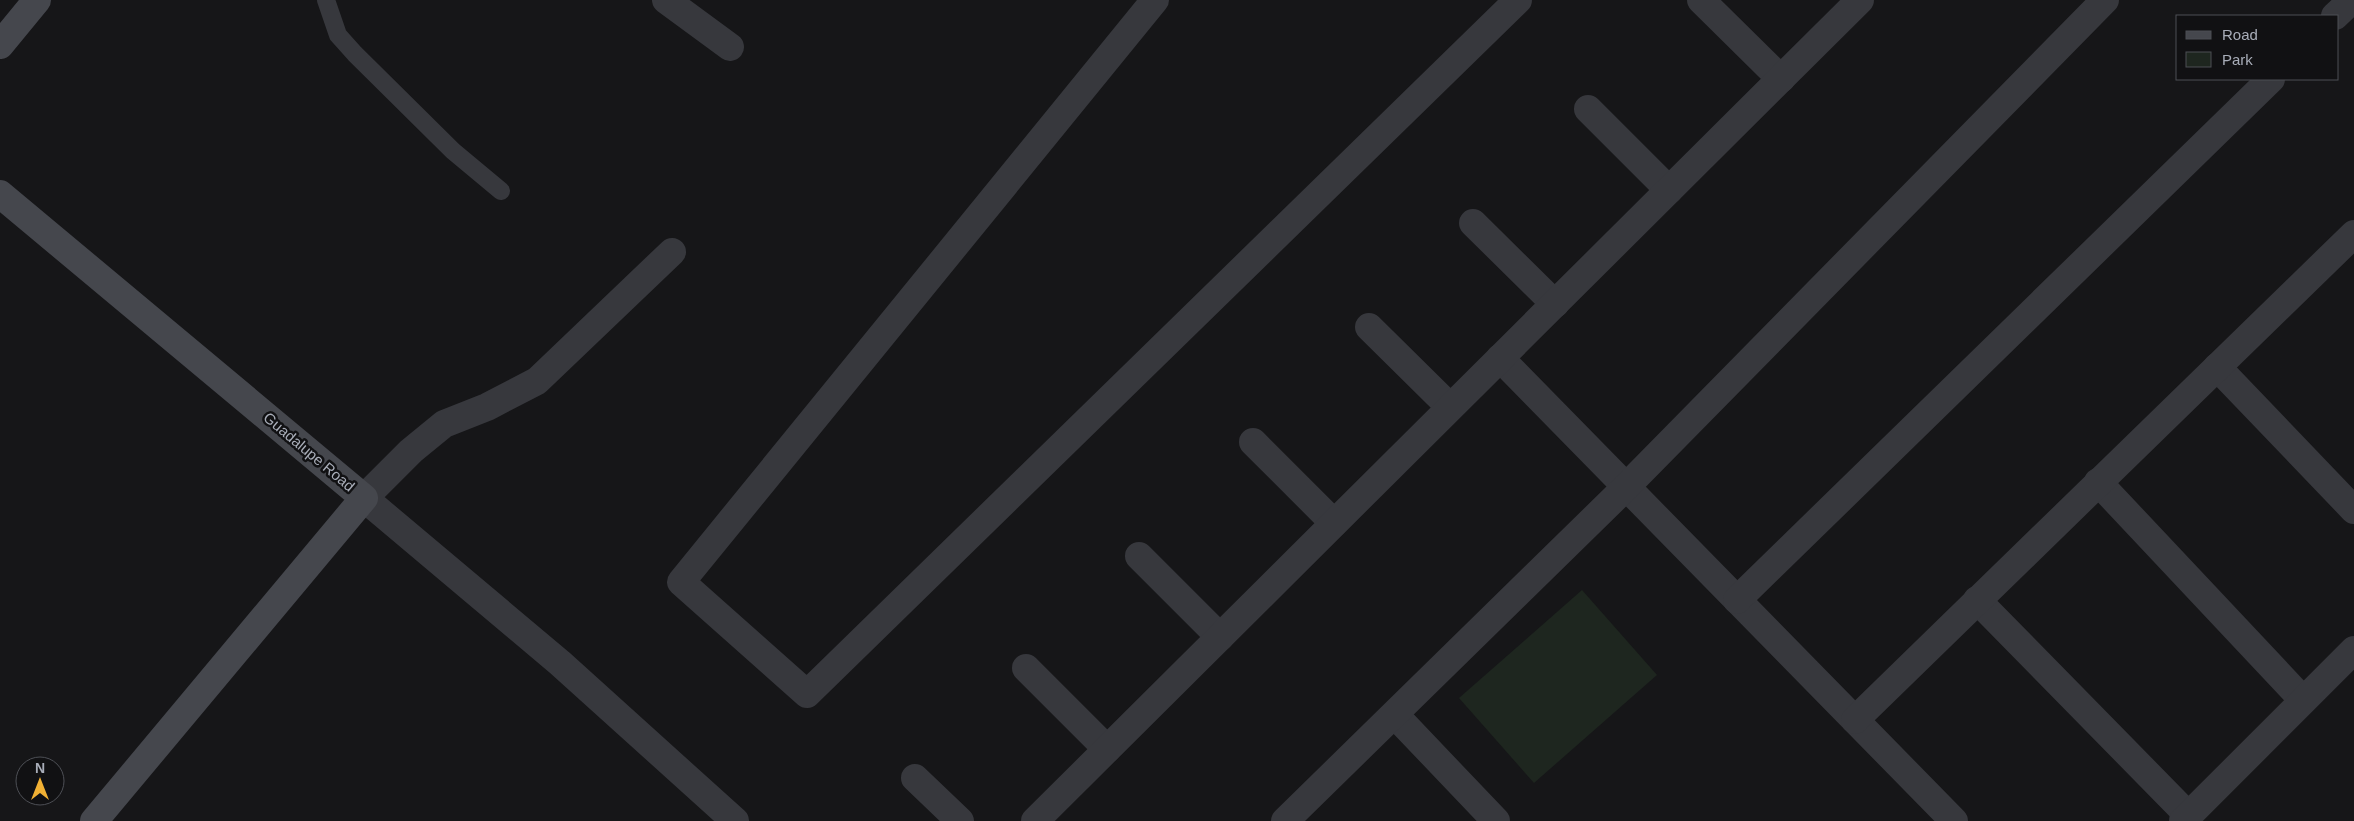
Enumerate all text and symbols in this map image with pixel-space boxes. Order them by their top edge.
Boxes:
legend [2176,15,2339,80]
text: Road [2222,26,2258,43]
text: Park [2222,51,2253,68]
street label: Guadalupe Road [260,409,358,495]
north arrow [15,756,65,806]
text: N [35,760,45,776]

